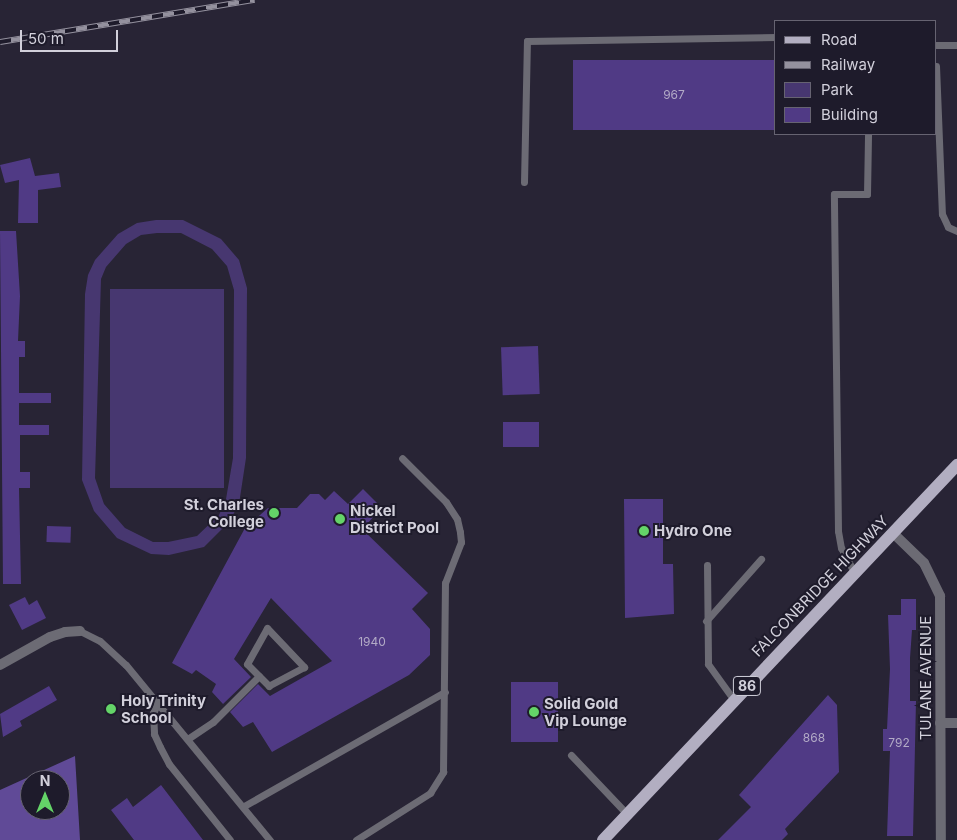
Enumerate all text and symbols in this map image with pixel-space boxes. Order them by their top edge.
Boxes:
scale bar [22,20,120,52]
legend [774,20,937,135]
text: 50 m [28,29,64,48]
text: Road [821,30,857,49]
text: Railway [821,55,875,74]
text: Park [821,80,853,99]
house number: 967 [663,88,685,102]
text: Building [821,105,878,124]
place label: St. Charles College [183,495,264,530]
place label: Nickel District Pool [350,501,439,536]
marker: St. Charles College [268,507,280,519]
street label: FALCONBRIDGE HIGHWAY [748,512,892,660]
marker: Nickel District Pool [334,513,346,525]
place label: Hydro One [654,522,732,540]
marker: Hydro One [638,525,650,537]
street label: TULANE AVENUE [917,616,935,740]
house number: 1940 [358,635,386,649]
road number: 86 [732,674,762,698]
place label: Holy Trinity School [121,691,206,726]
place label: Solid Gold Vip Lounge [544,694,627,729]
marker: Holy Trinity School [105,703,117,715]
marker: Solid Gold Vip Lounge [528,706,540,718]
house number: 868 [803,731,825,745]
house number: 792 [888,736,910,750]
north arrow [20,770,70,820]
text: N [40,772,50,789]

